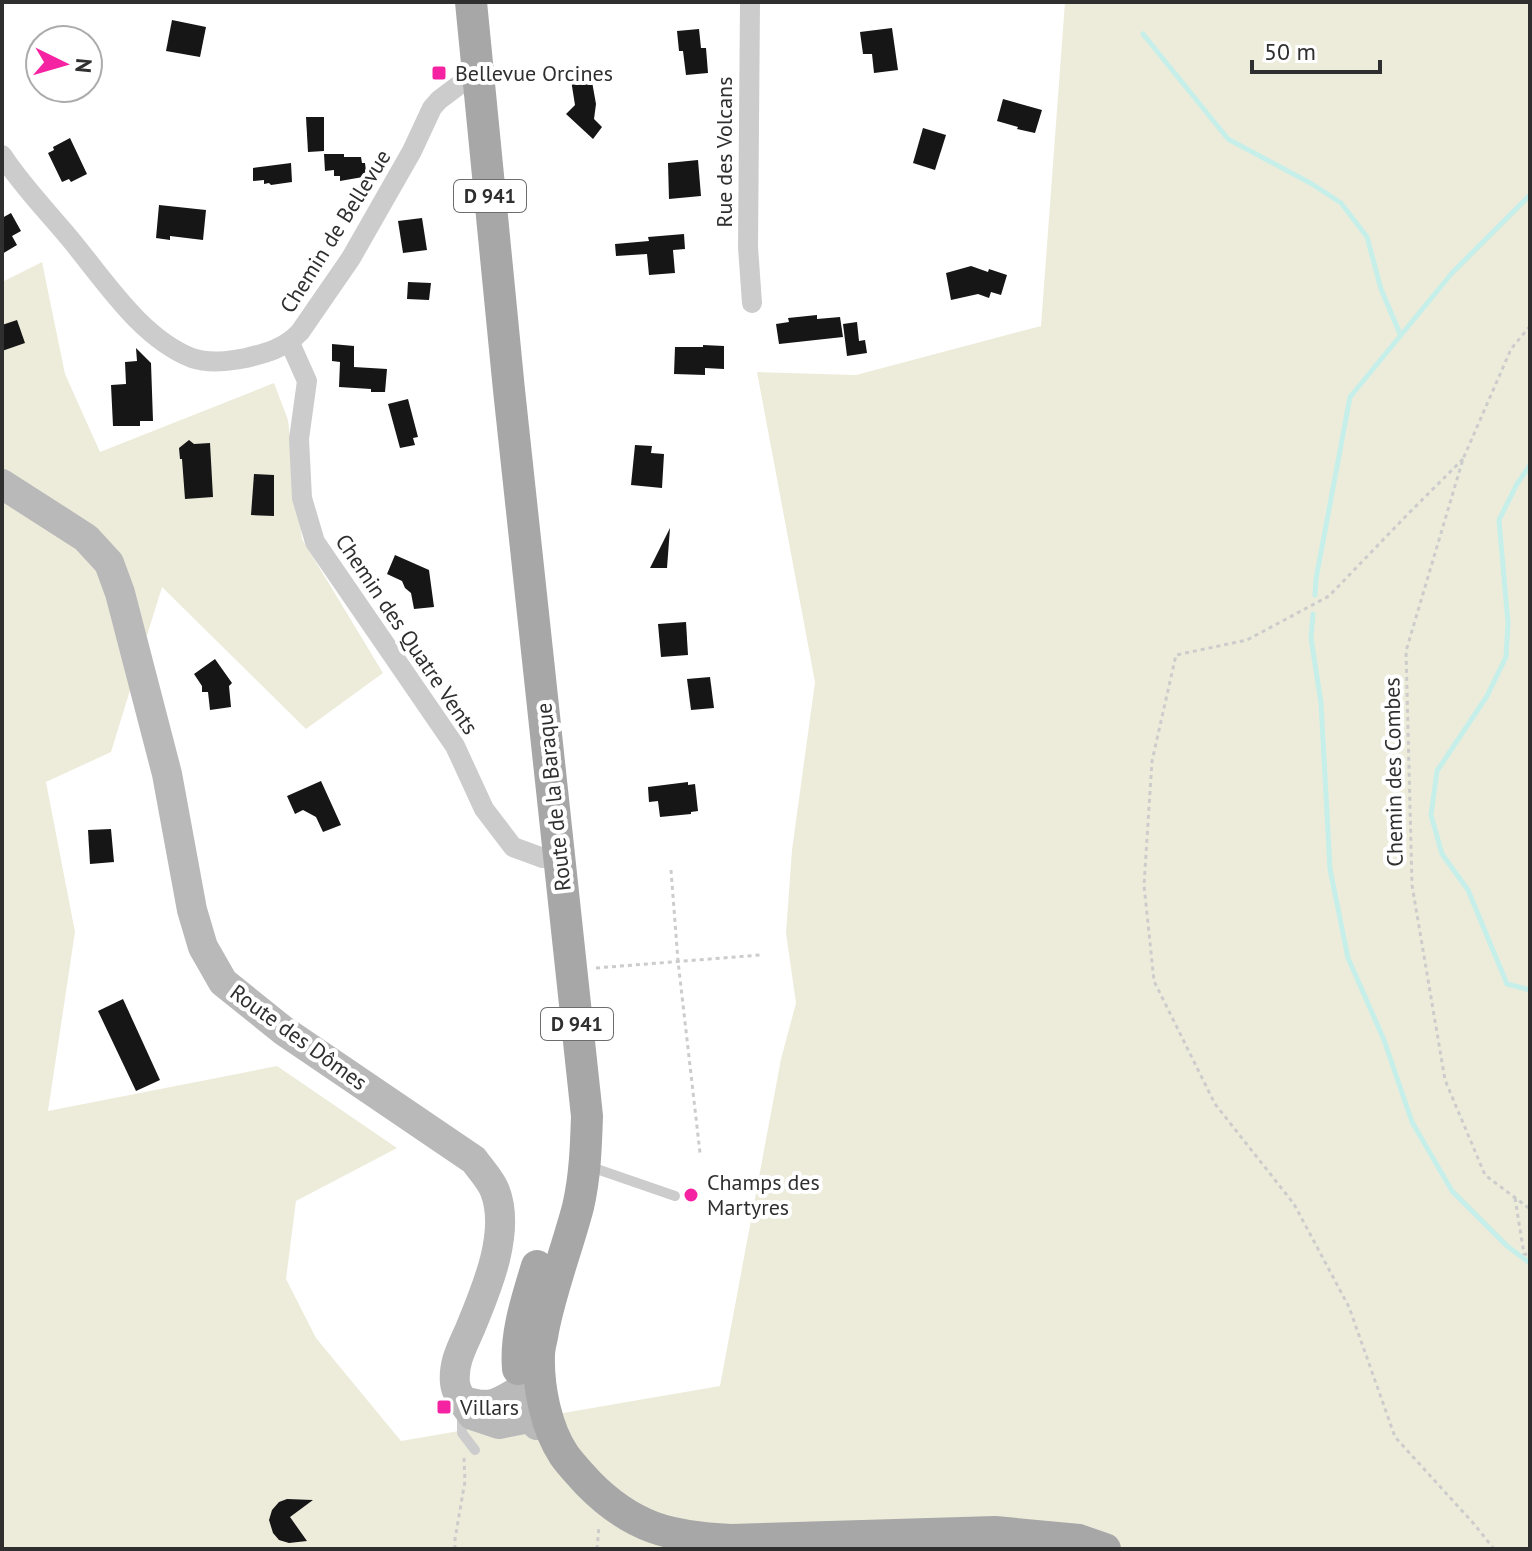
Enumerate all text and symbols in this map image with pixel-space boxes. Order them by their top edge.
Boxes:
north arrow [24,24,104,104]
scale bar [1252,24,1380,74]
text: 50 m [1264,36,1316,67]
text: N [69,57,99,74]
place label: Bellevue Orcines [455,59,613,87]
marker: Bellevue Orcines [430,64,448,82]
street label: Rue des Volcans [710,77,738,227]
street label: Chemin de Bellevue [273,144,397,318]
road number: D 941 [454,180,526,212]
street label: Chemin des Quatre Vents [329,528,485,740]
street label: Chemin des Combes [1377,677,1409,867]
street label: Route de la Baraque [529,702,577,892]
street label: Route des Dômes [225,978,373,1096]
road number: D 941 [541,1008,613,1040]
place label: Champs des Martyres [707,1168,820,1221]
marker: Champs des Martyres [682,1186,700,1204]
place label: Villars [459,1393,519,1421]
marker: Villars [435,1398,453,1416]

